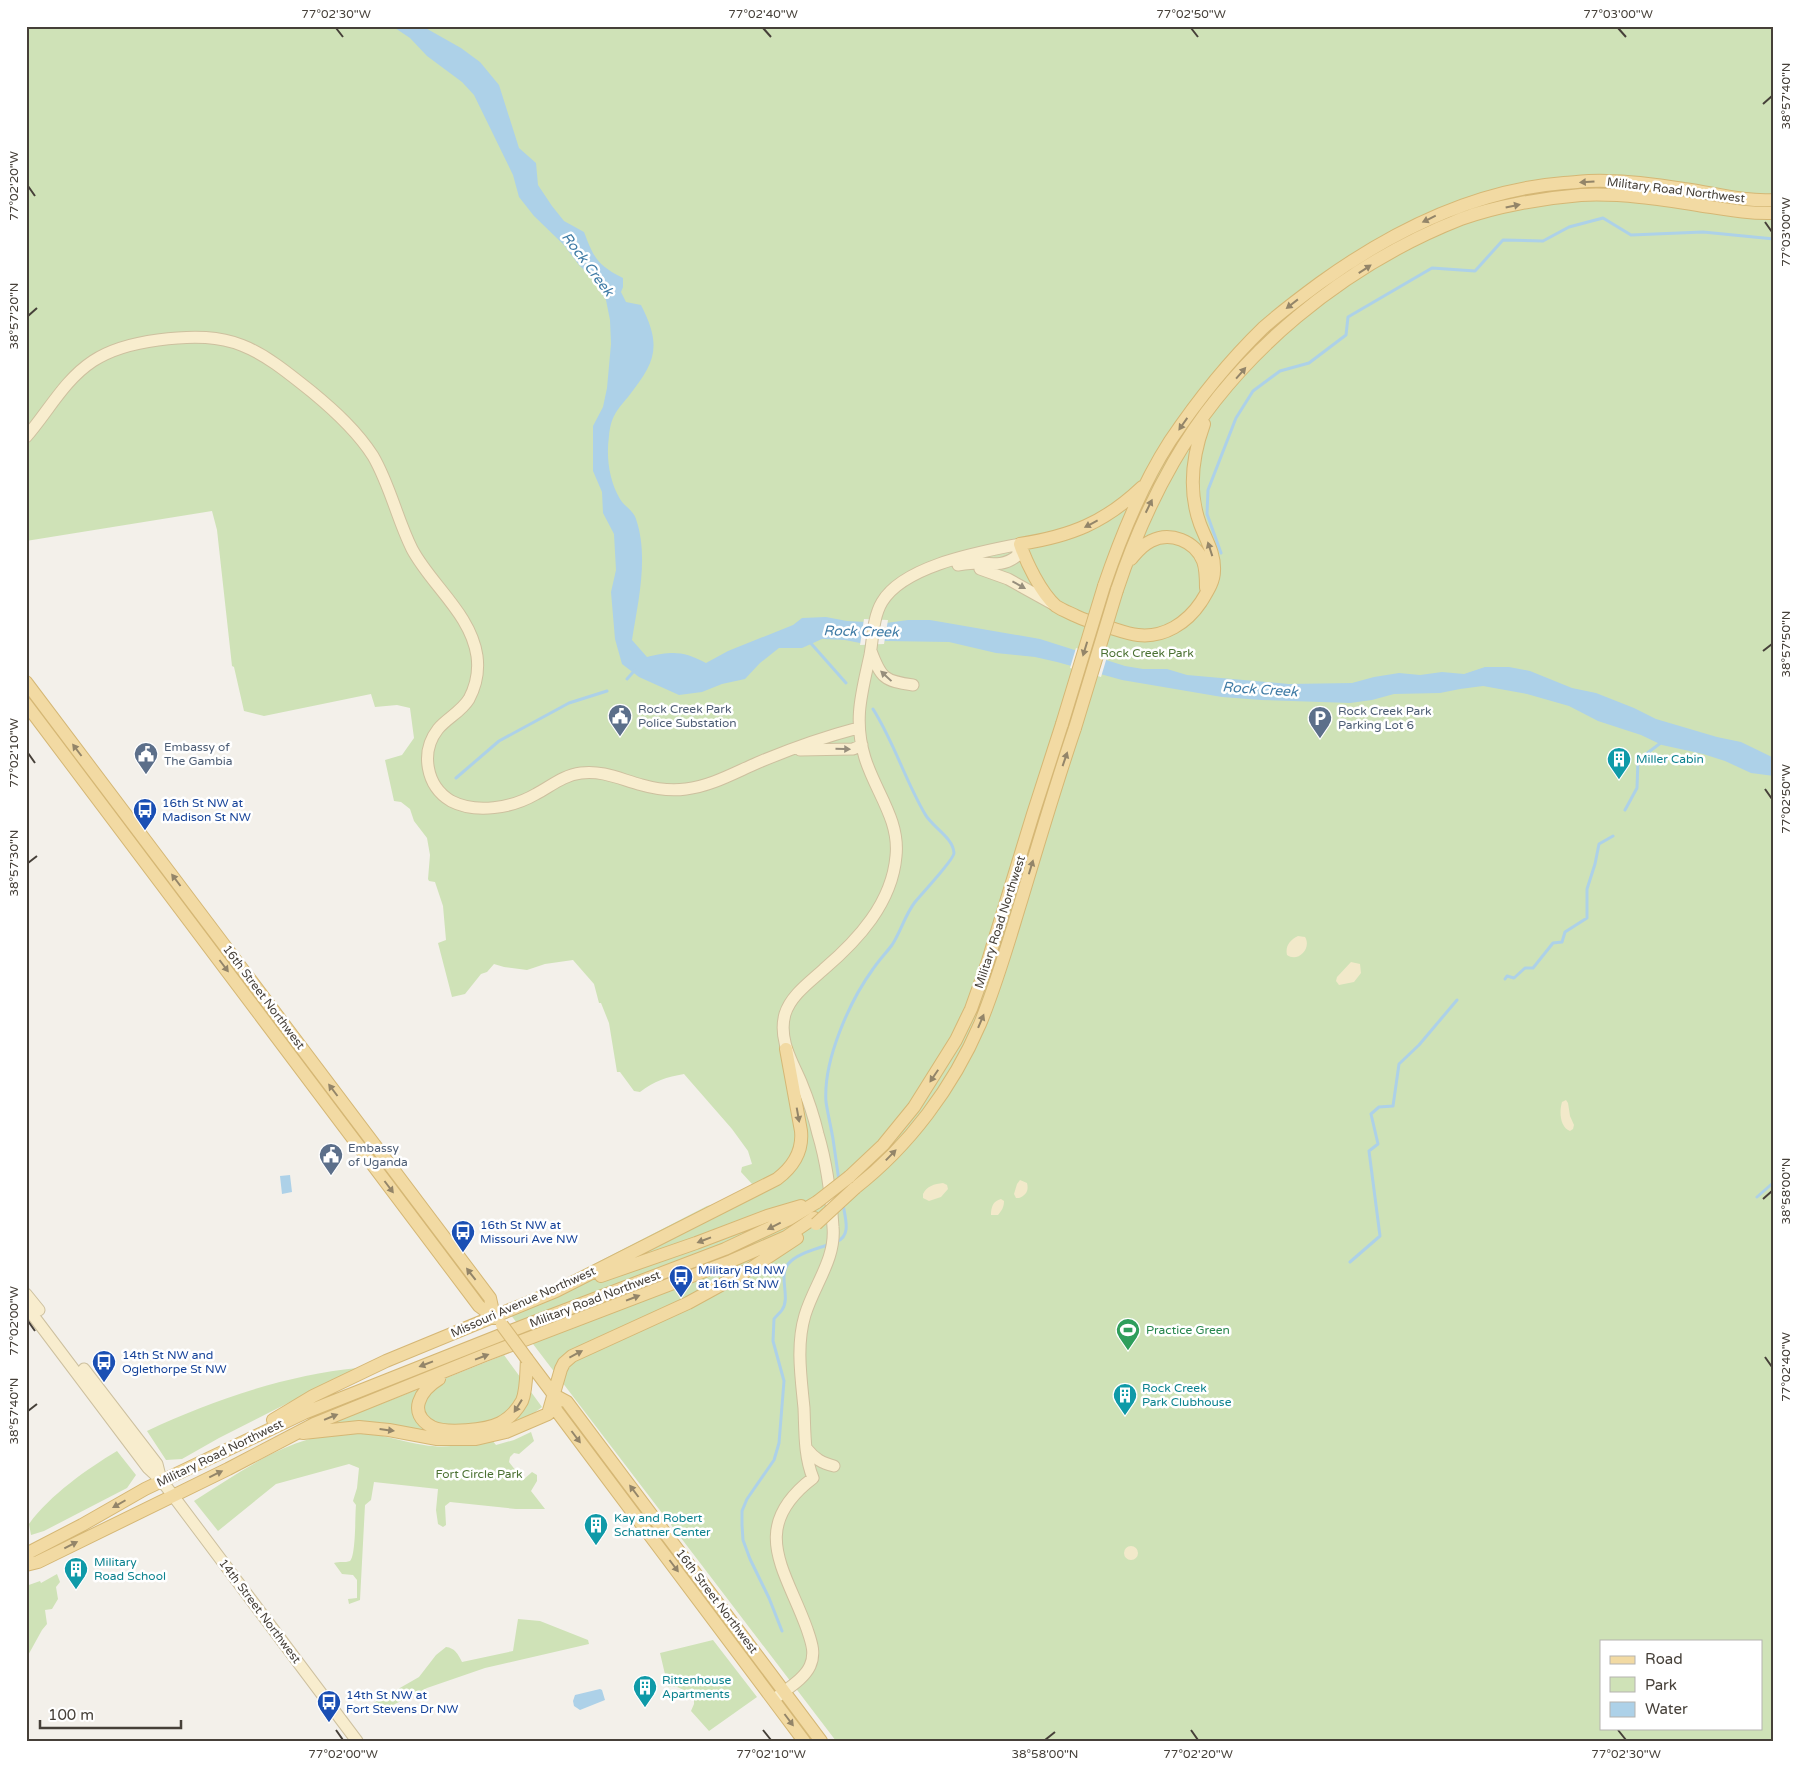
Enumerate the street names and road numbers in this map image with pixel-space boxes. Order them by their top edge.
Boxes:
street label: Military Road Northwest [1606,175,1746,205]
street label: Military Road Northwest [972,853,1028,990]
street label: 16th Street Northwest [220,942,308,1052]
street label: Missouri Avenue Northwest [448,1264,598,1340]
street label: Military Road Northwest [528,1267,663,1330]
street label: Military Road Northwest [155,1416,286,1490]
street label: 16th Street Northwest [673,1546,761,1656]
street label: 14th Street Northwest [216,1556,304,1666]

